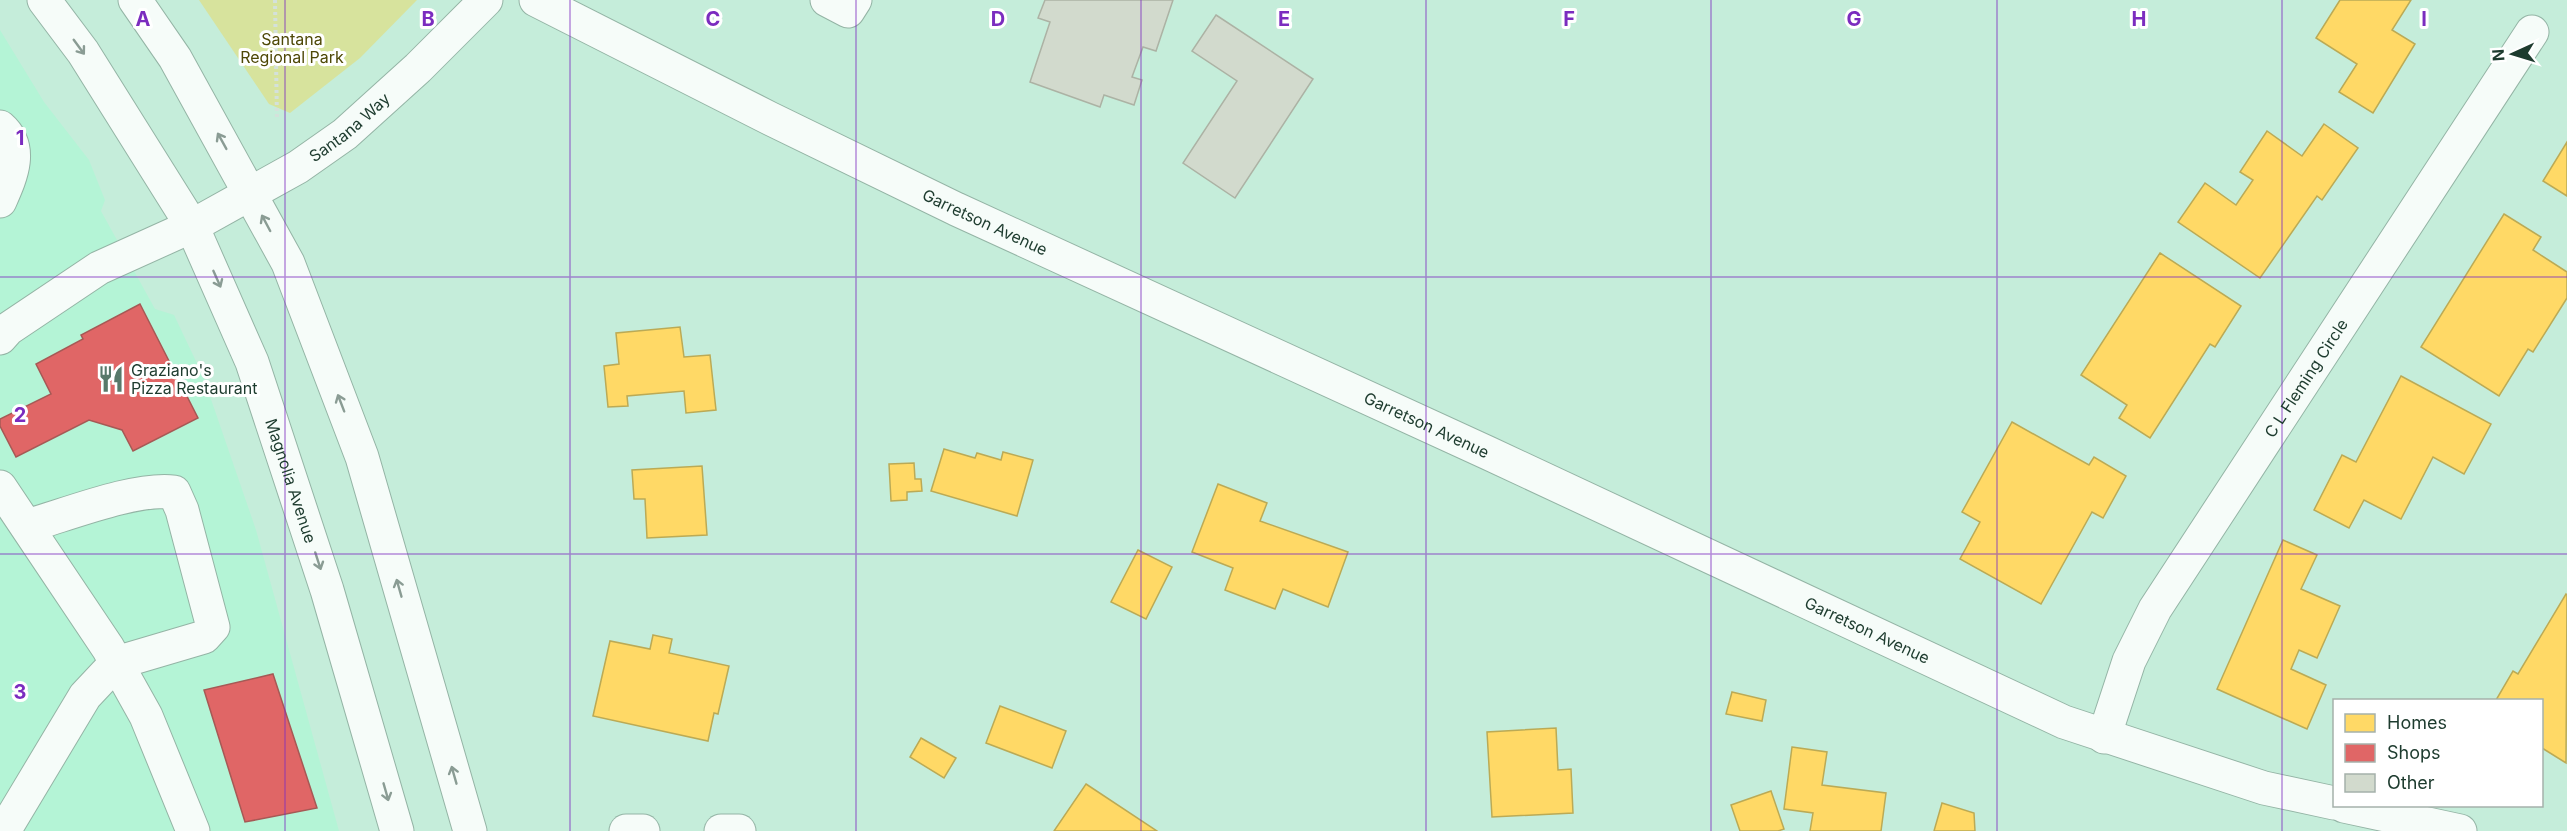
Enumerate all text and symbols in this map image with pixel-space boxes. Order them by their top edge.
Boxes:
text: A [136,7,151,31]
text: B [421,7,435,31]
text: C [706,7,720,31]
text: D [991,7,1005,31]
text: E [1278,7,1290,31]
text: F [1563,7,1575,31]
text: G [1846,7,1862,31]
text: H [2132,7,2146,31]
text: I [2421,7,2427,31]
north arrow [2483,24,2543,84]
park label: Santana Regional Park [240,29,344,67]
one-way arrow [73,39,85,55]
text: N [2488,48,2508,62]
street label: Santana Way [305,88,394,166]
text: 1 [16,126,24,150]
one-way arrow [216,133,228,150]
street label: Garretson Avenue [919,184,1051,260]
one-way arrow [260,215,272,232]
one-way arrow [212,269,223,287]
street label: C L Fleming Circle [2260,315,2352,441]
place label: Graziano's Pizza Restaurant [131,360,258,398]
restaurant icon: Graziano's Pizza Restaurant [96,364,126,394]
street label: Garretson Avenue [1361,388,1493,462]
one-way arrow [334,394,345,413]
text: 2 [14,403,26,427]
street label: Magnolia Avenue [261,416,321,546]
one-way arrow [313,551,324,570]
one-way arrow [393,579,405,598]
street label: Garretson Avenue [1802,592,1933,668]
text: 3 [14,680,26,704]
legend [2333,699,2543,807]
text: Homes [2387,712,2447,733]
text: Shops [2387,742,2441,763]
one-way arrow [448,766,459,785]
text: Other [2387,772,2435,793]
one-way arrow [381,782,392,801]

